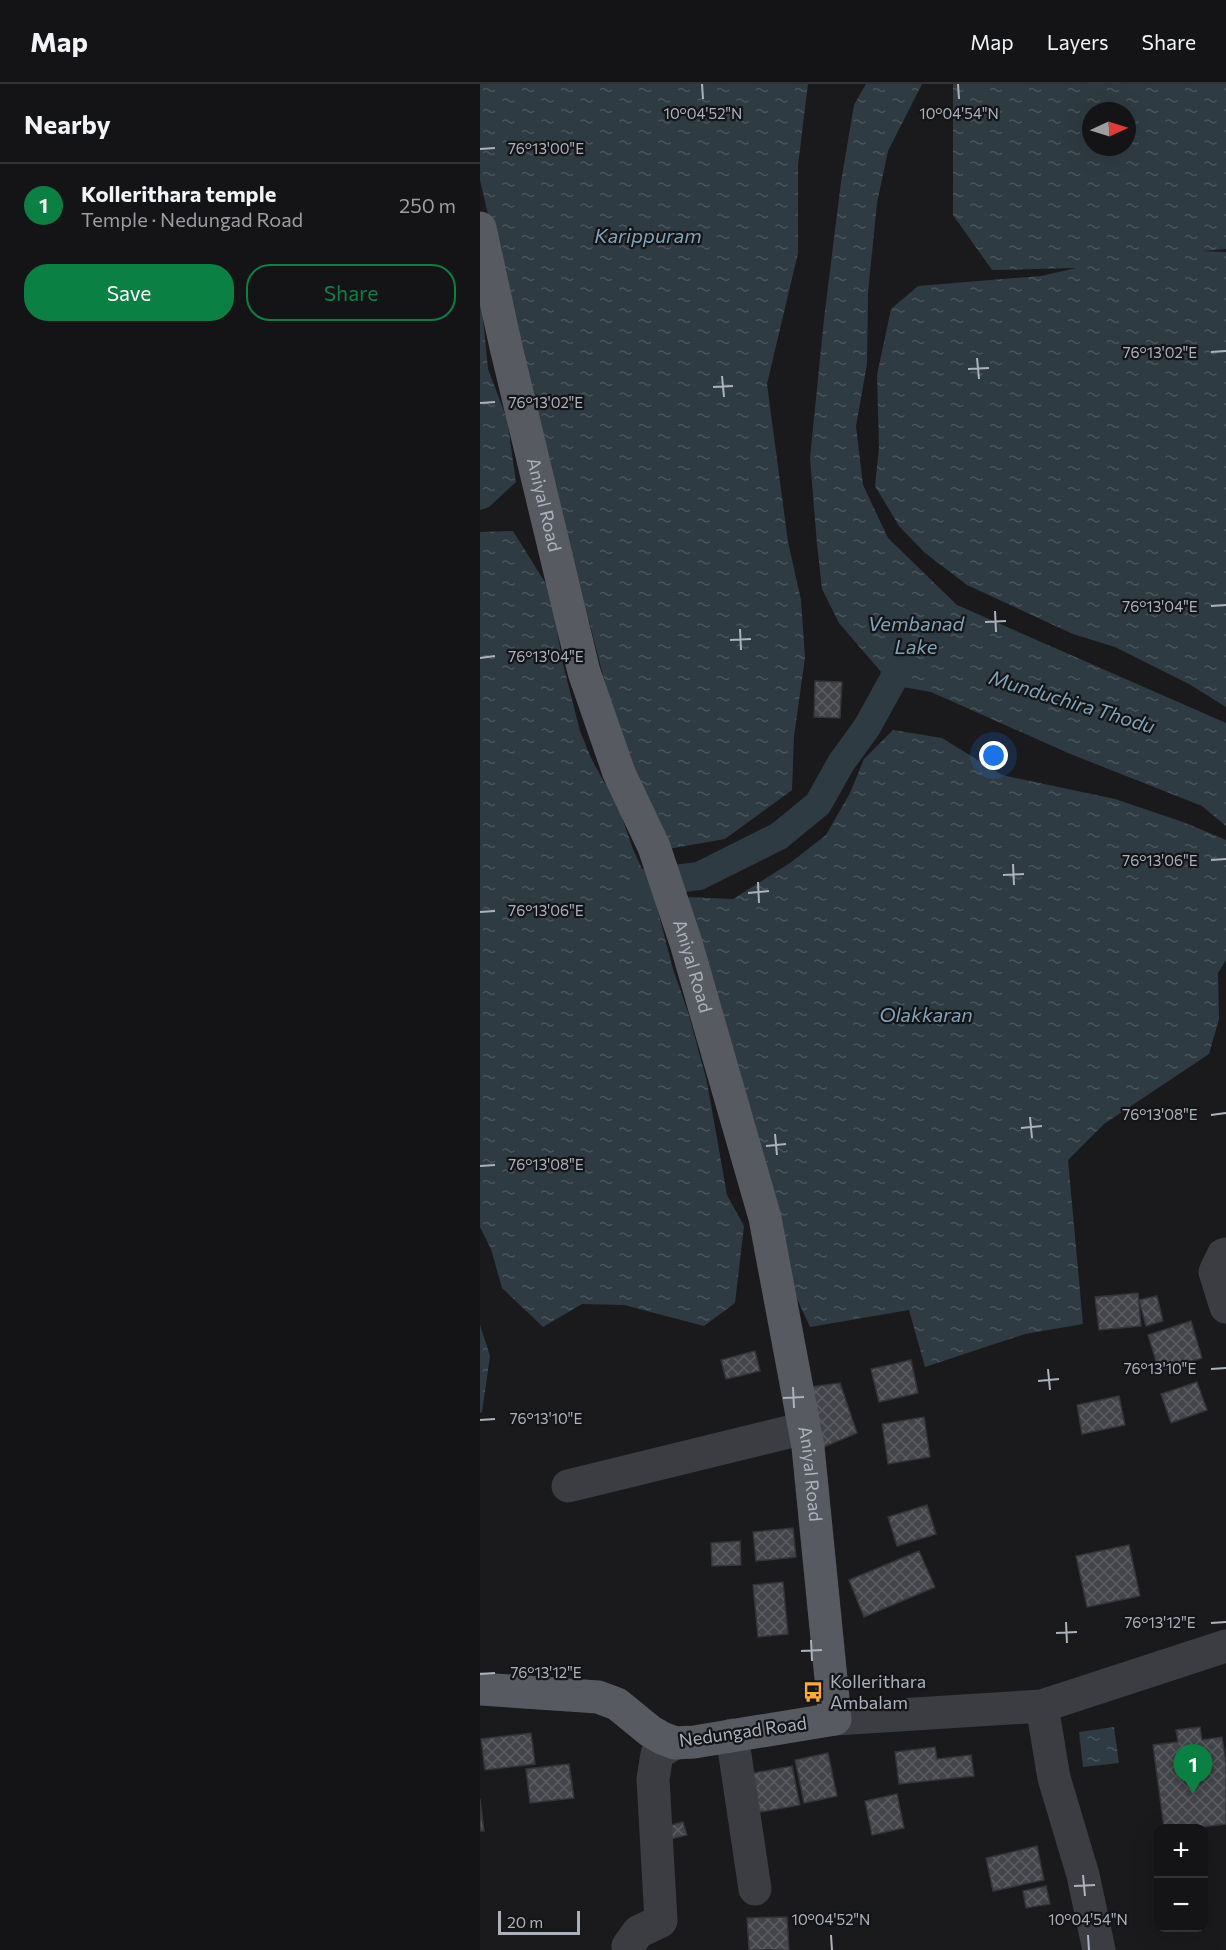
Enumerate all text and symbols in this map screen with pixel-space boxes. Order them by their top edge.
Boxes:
text: Map [30,24,88,58]
text: Map [970,29,1014,54]
text: Layers [1047,29,1109,54]
text: Share [1142,29,1196,54]
north arrow [1082,102,1136,156]
text: 10°04'52"N [664,104,742,122]
text: 10°04'54"N [919,104,999,122]
text: Nearby [24,108,111,139]
text: 76°13'00"E [508,139,584,157]
text: Kollerithara temple [81,180,276,207]
text: 1 [39,193,48,217]
text: 250 m [399,193,456,217]
text: Temple · Nedungad Road [81,207,303,231]
water label: Karippuram [594,223,702,247]
button: Save [24,264,234,321]
button: Share [246,264,456,321]
text: 76°13'02"E [1123,343,1197,361]
text: 76°13'02"E [509,393,583,411]
street label: Aniyal Road [523,455,567,554]
text: 76°13'04"E [1122,597,1198,615]
water label: Vembanad Lake [868,611,966,658]
text: 76°13'04"E [508,647,584,665]
water label: Munduchira Thodu [987,664,1158,738]
your location [979,741,1008,770]
text: 76°13'06"E [1122,851,1198,869]
text: 76°13'06"E [508,901,584,919]
street label: Aniyal Road [669,916,717,1015]
water label: Olakkaran [879,1002,973,1026]
text: 76°13'08"E [1122,1105,1198,1123]
text: 76°13'08"E [508,1155,584,1173]
text: 76°13'10"E [1124,1359,1196,1377]
text: 76°13'10"E [510,1409,582,1427]
street label: Aniyal Road [794,1424,827,1523]
text: 76°13'12"E [1124,1613,1196,1631]
text: 76°13'12"E [510,1663,582,1681]
place label: Kollerithara Ambalam [830,1670,926,1713]
bus stop icon: Kollerithara Ambalam [801,1680,825,1704]
street label: Nedungad Road [678,1711,808,1751]
pin: 1 [1174,1744,1212,1794]
map controls [1154,1824,1208,1932]
button: + [1154,1824,1208,1878]
button: − [1154,1878,1208,1932]
scale bar [498,1908,580,1936]
text: 10°04'52"N [792,1910,870,1928]
text: 10°04'54"N [1048,1910,1128,1928]
text: 20 m [507,1912,543,1931]

